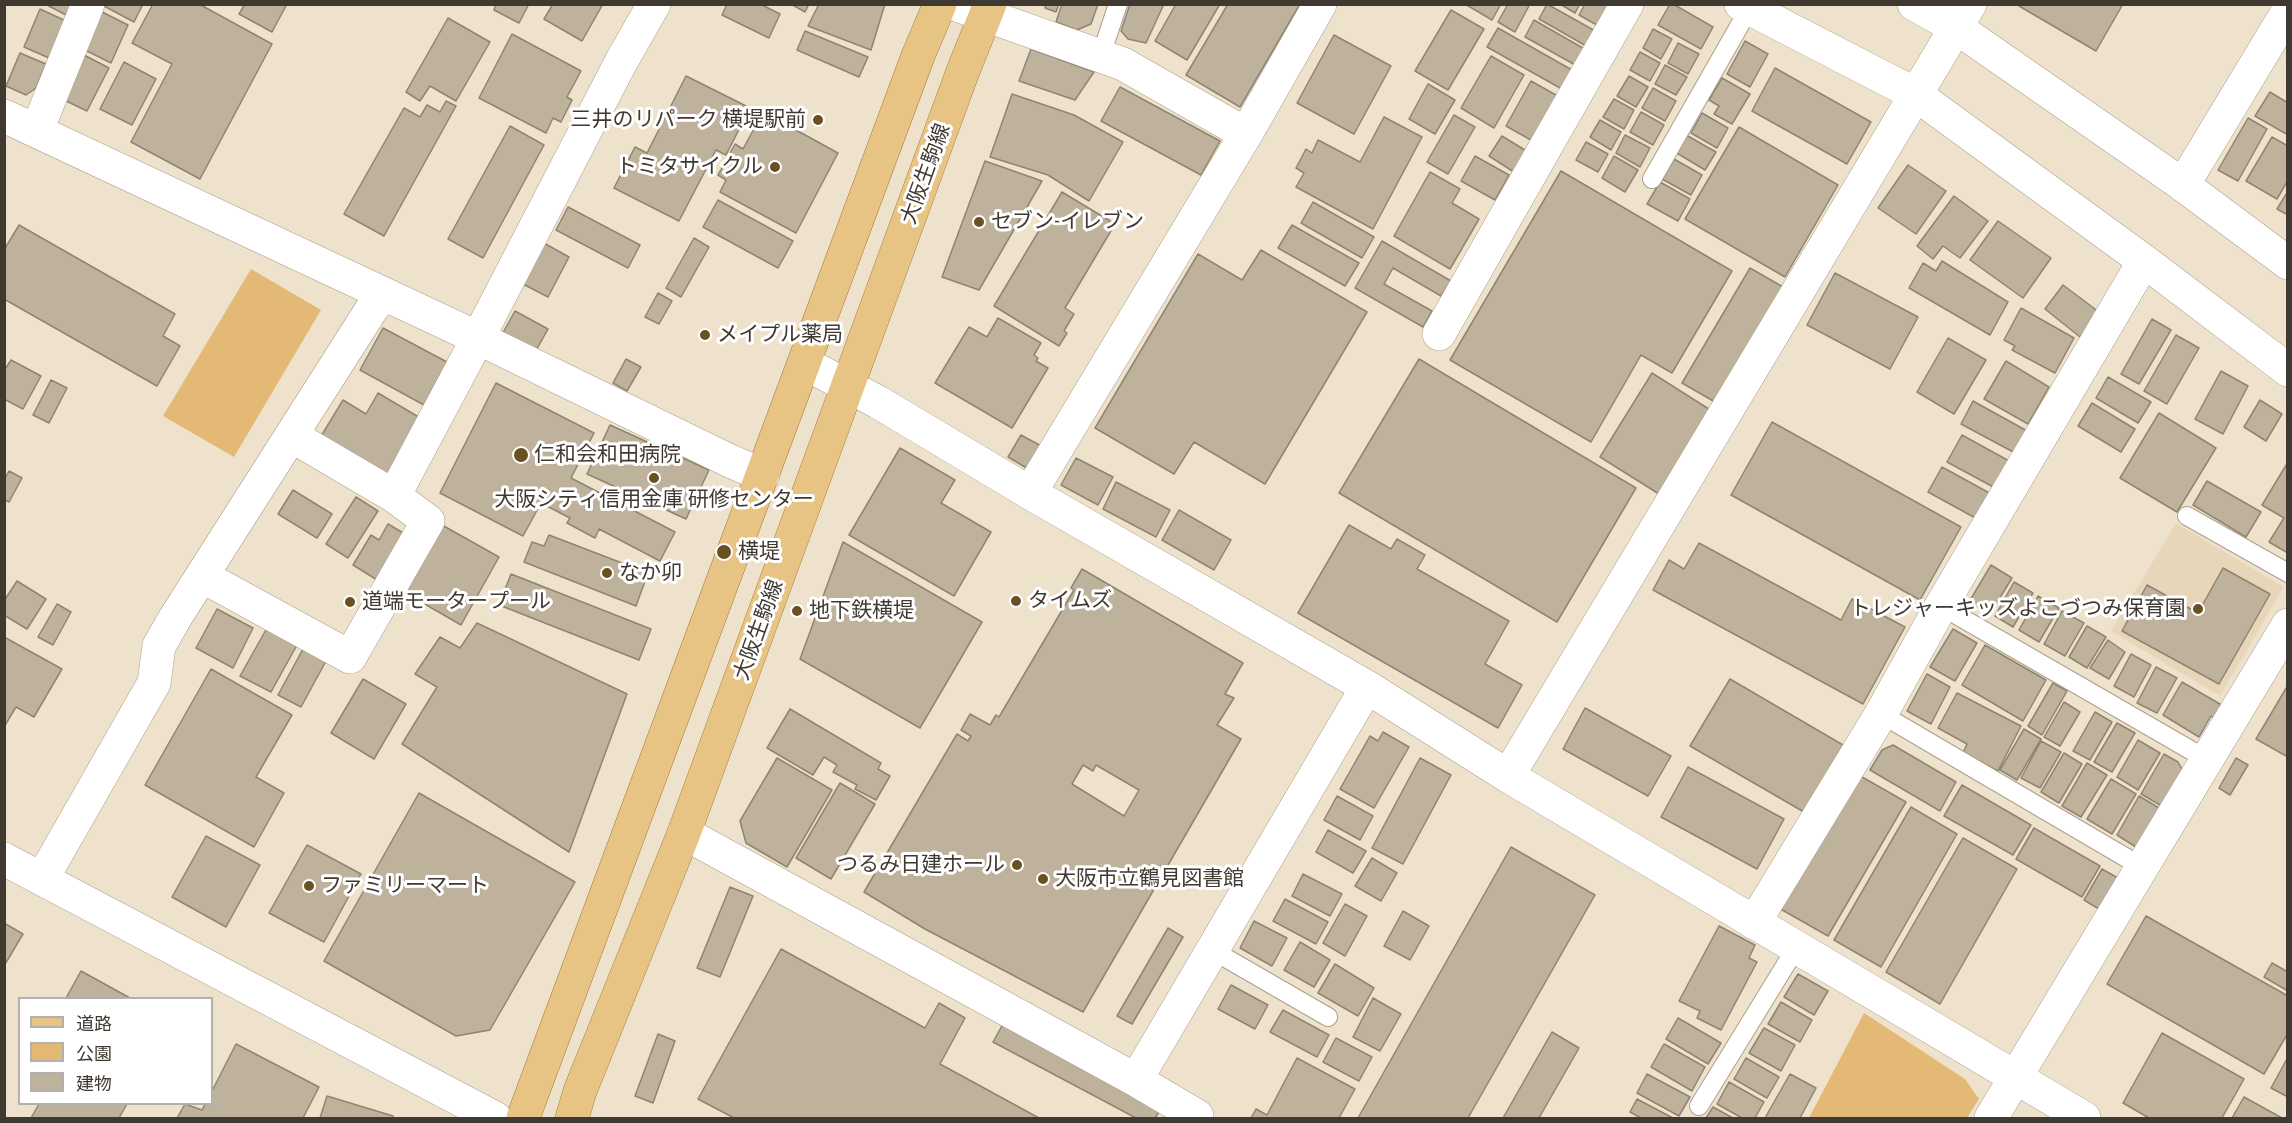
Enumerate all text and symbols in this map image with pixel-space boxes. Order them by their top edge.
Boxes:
place label: 三井のリパーク 横堤駅前 [571,107,806,133]
marker: 三井のリパーク 横堤駅前 [811,113,825,127]
street label: 大阪生駒線 [896,120,956,228]
place label: トミタサイクル [616,154,763,180]
marker: トミタサイクル [768,160,782,174]
place label: セブン-イレブン [991,209,1144,235]
marker: セブン-イレブン [972,215,986,229]
place label: メイプル薬局 [717,322,843,348]
marker: メイプル薬局 [698,328,712,342]
place label: 仁和会和田病院 [534,442,681,468]
marker: 仁和会和田病院 [512,446,530,464]
marker: 大阪シティ信用金庫 研修センター [647,471,661,485]
place label: 大阪シティ信用金庫 研修センター [494,487,814,513]
place label: 横堤 [738,539,780,565]
marker: 横堤 [715,543,733,561]
place label: なか卯 [619,560,682,586]
marker: なか卯 [600,566,614,580]
street label: 大阪生駒線 [729,576,789,684]
place label: タイムズ [1028,588,1112,614]
place label: 道端モータープール [362,589,551,615]
marker: タイムズ [1009,594,1023,608]
marker: 道端モータープール [343,595,357,609]
place label: トレジャーキッズよこづつみ保育園 [1850,596,2186,622]
place label: 地下鉄横堤 [809,598,914,624]
marker: トレジャーキッズよこづつみ保育園 [2191,602,2205,616]
marker: 地下鉄横堤 [790,604,804,618]
place label: つるみ日建ホール [837,852,1005,878]
marker: つるみ日建ホール [1010,858,1024,872]
place label: 大阪市立鶴見図書館 [1055,866,1244,892]
marker: 大阪市立鶴見図書館 [1036,872,1050,886]
place label: ファミリーマート [321,873,489,899]
marker: ファミリーマート [302,879,316,893]
legend [18,997,213,1105]
text: 道路 [76,1012,112,1035]
text: 公園 [76,1042,112,1065]
text: 建物 [76,1072,112,1095]

